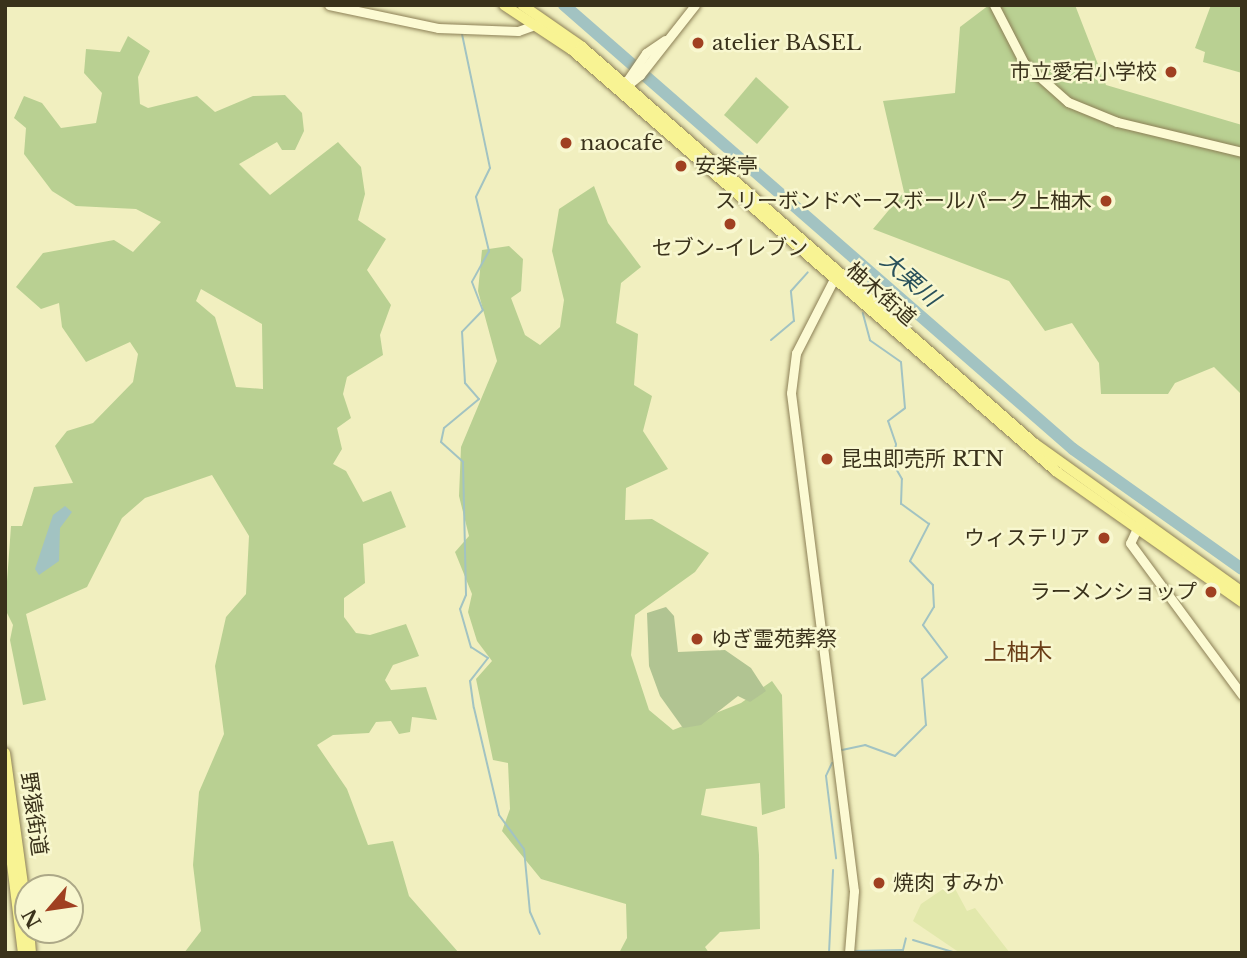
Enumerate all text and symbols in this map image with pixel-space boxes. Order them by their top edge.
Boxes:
place label: atelier BASEL [712,30,862,56]
marker: atelier BASEL [690,35,706,51]
place label: 市立愛宕小学校 [1010,59,1157,85]
marker: 市立愛宕小学校 [1163,64,1179,80]
place label: naocafe [580,130,663,156]
marker: naocafe [558,135,574,151]
place label: 安楽亭 [695,153,758,179]
marker: 安楽亭 [673,158,689,174]
place label: スリーボンドベースボールパーク上柚木 [714,188,1092,214]
marker: スリーボンドベースボールパーク上柚木 [1098,193,1114,209]
marker: セブン-イレブン [722,216,738,232]
place label: セブン-イレブン [652,235,808,261]
water label: 大栗川 [875,246,945,312]
street label: 柚木街道 [841,257,921,331]
place label: 昆虫即売所 RTN [841,446,1004,472]
marker: 昆虫即売所 RTN [819,451,835,467]
place label: ウィステリア [964,525,1090,551]
marker: ウィステリア [1096,530,1112,546]
place label: ラーメンショップ [1029,579,1197,605]
marker: ラーメンショップ [1203,584,1219,600]
place label: ゆぎ霊苑葬祭 [711,626,837,652]
marker: ゆぎ霊苑葬祭 [689,631,705,647]
district label: 上柚木 [984,638,1052,666]
street label: 野猿街道 [16,771,52,857]
place label: 焼肉 すみか [893,870,1004,896]
north arrow [14,874,84,944]
marker: 焼肉 すみか [871,875,887,891]
text: N [18,905,46,932]

